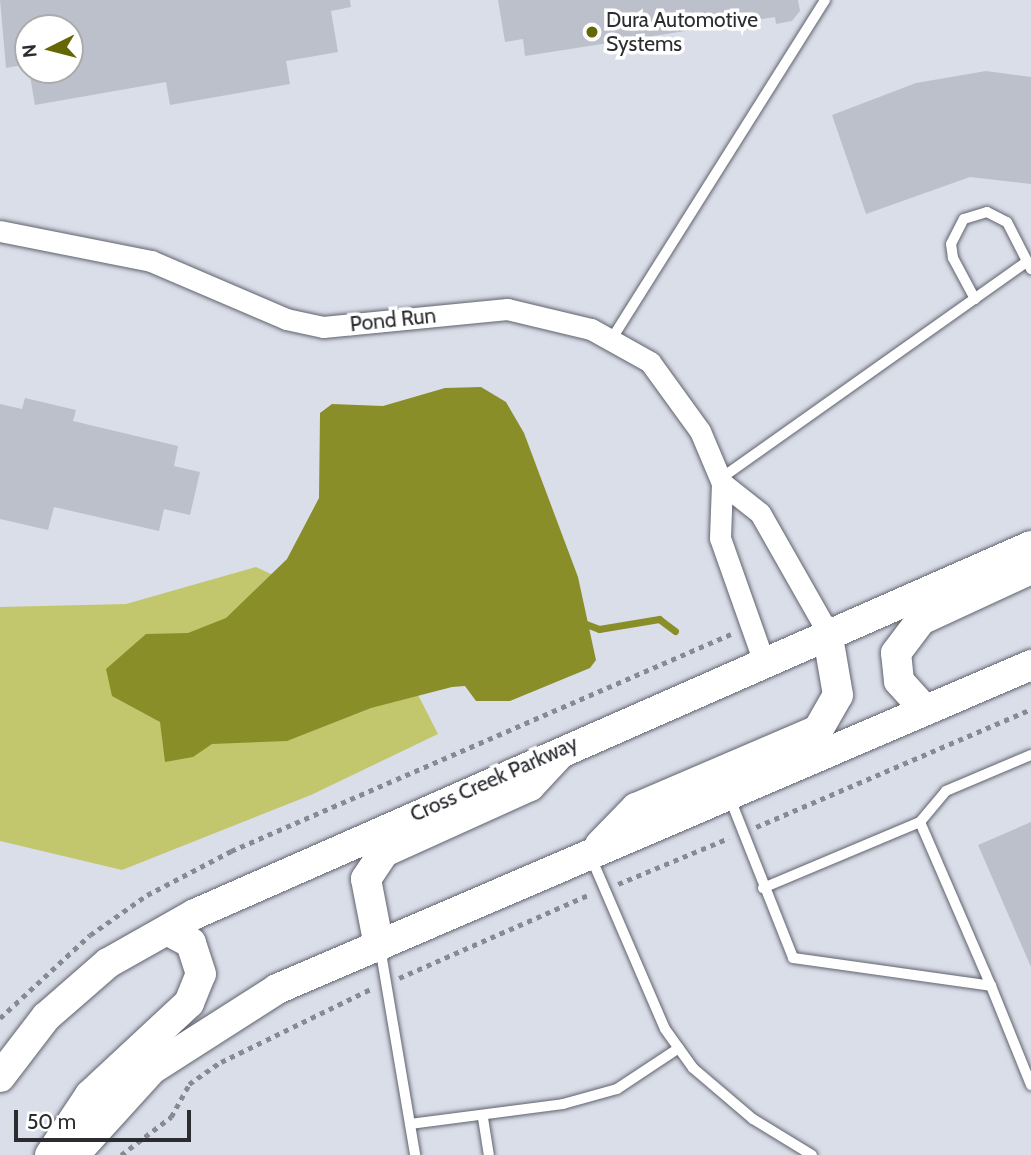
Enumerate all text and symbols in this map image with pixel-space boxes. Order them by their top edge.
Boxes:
place label: Dura Automotive Systems [606,7,758,57]
north arrow [14,14,84,84]
marker: Dura Automotive Systems [584,24,600,40]
text: N [17,43,42,59]
street label: Pond Run [349,303,437,337]
street label: Cross Creek Parkway [406,731,582,827]
scale bar [18,1096,194,1140]
text: 50 m [27,1109,76,1134]

